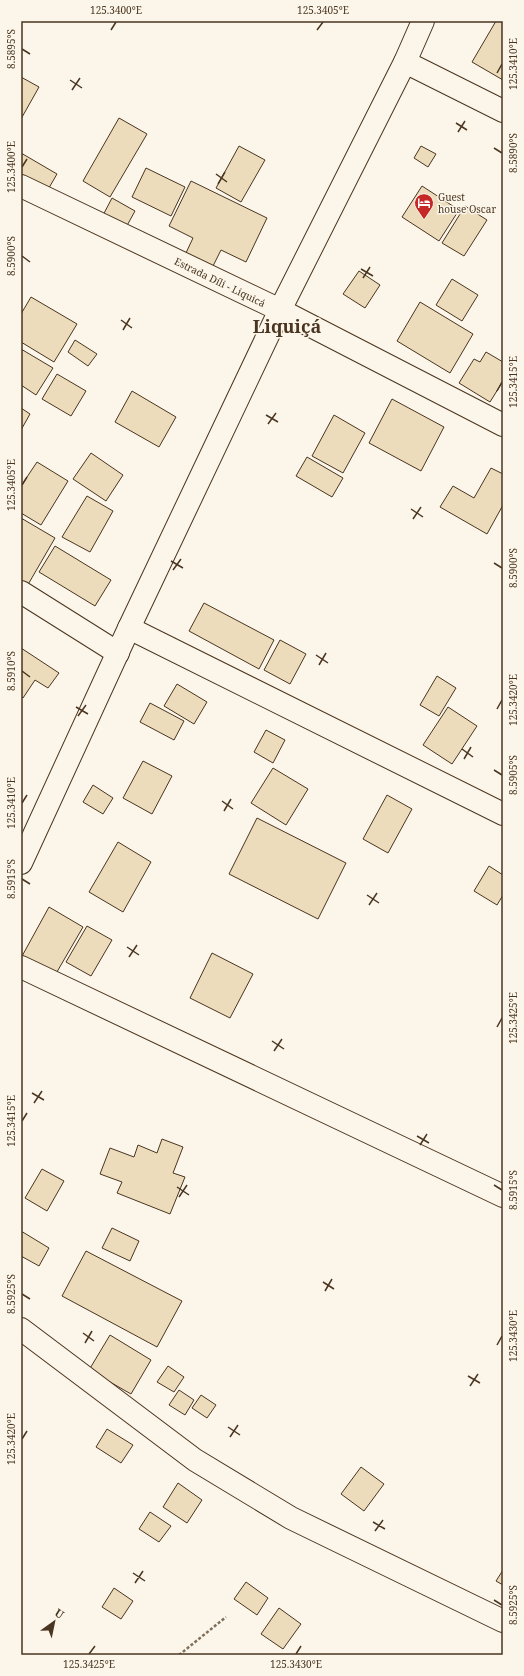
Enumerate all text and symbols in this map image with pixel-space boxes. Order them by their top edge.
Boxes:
text: 125.3400°E [90,3,142,17]
text: 125.3405°E [297,3,349,17]
text: 8.5895°S [4,29,18,69]
text: 125.3410°E [506,38,520,90]
text: 8.5890°S [506,133,520,173]
text: 125.3400°E [4,141,18,193]
place label: Guest house Oscar [438,190,496,216]
hotel icon: Guest house Oscar [413,192,435,220]
text: 8.5900°S [4,236,18,276]
street label: Estrada Díli - Liquicá [172,254,268,310]
district label: Liquiçá [253,314,321,338]
text: 125.3415°E [506,356,520,408]
text: 125.3405°E [4,459,18,511]
text: 8.5900°S [506,548,520,588]
text: 8.5910°S [4,651,18,691]
text: 125.3420°E [506,674,520,726]
text: 8.5905°S [506,755,520,795]
text: 125.3410°E [4,777,18,829]
text: 8.5915°S [4,859,18,899]
text: 125.3425°E [506,992,520,1044]
text: 125.3415°E [4,1095,18,1147]
text: 8.5915°S [506,1170,520,1210]
text: 8.5925°S [4,1274,18,1314]
text: 125.3430°E [506,1310,520,1362]
text: 125.3420°E [4,1413,18,1465]
text: 8.5925°S [506,1585,520,1625]
north arrow [34,1602,74,1642]
text: U [52,1605,68,1622]
text: 125.3425°E [63,1657,115,1671]
text: 125.3430°E [270,1657,322,1671]

